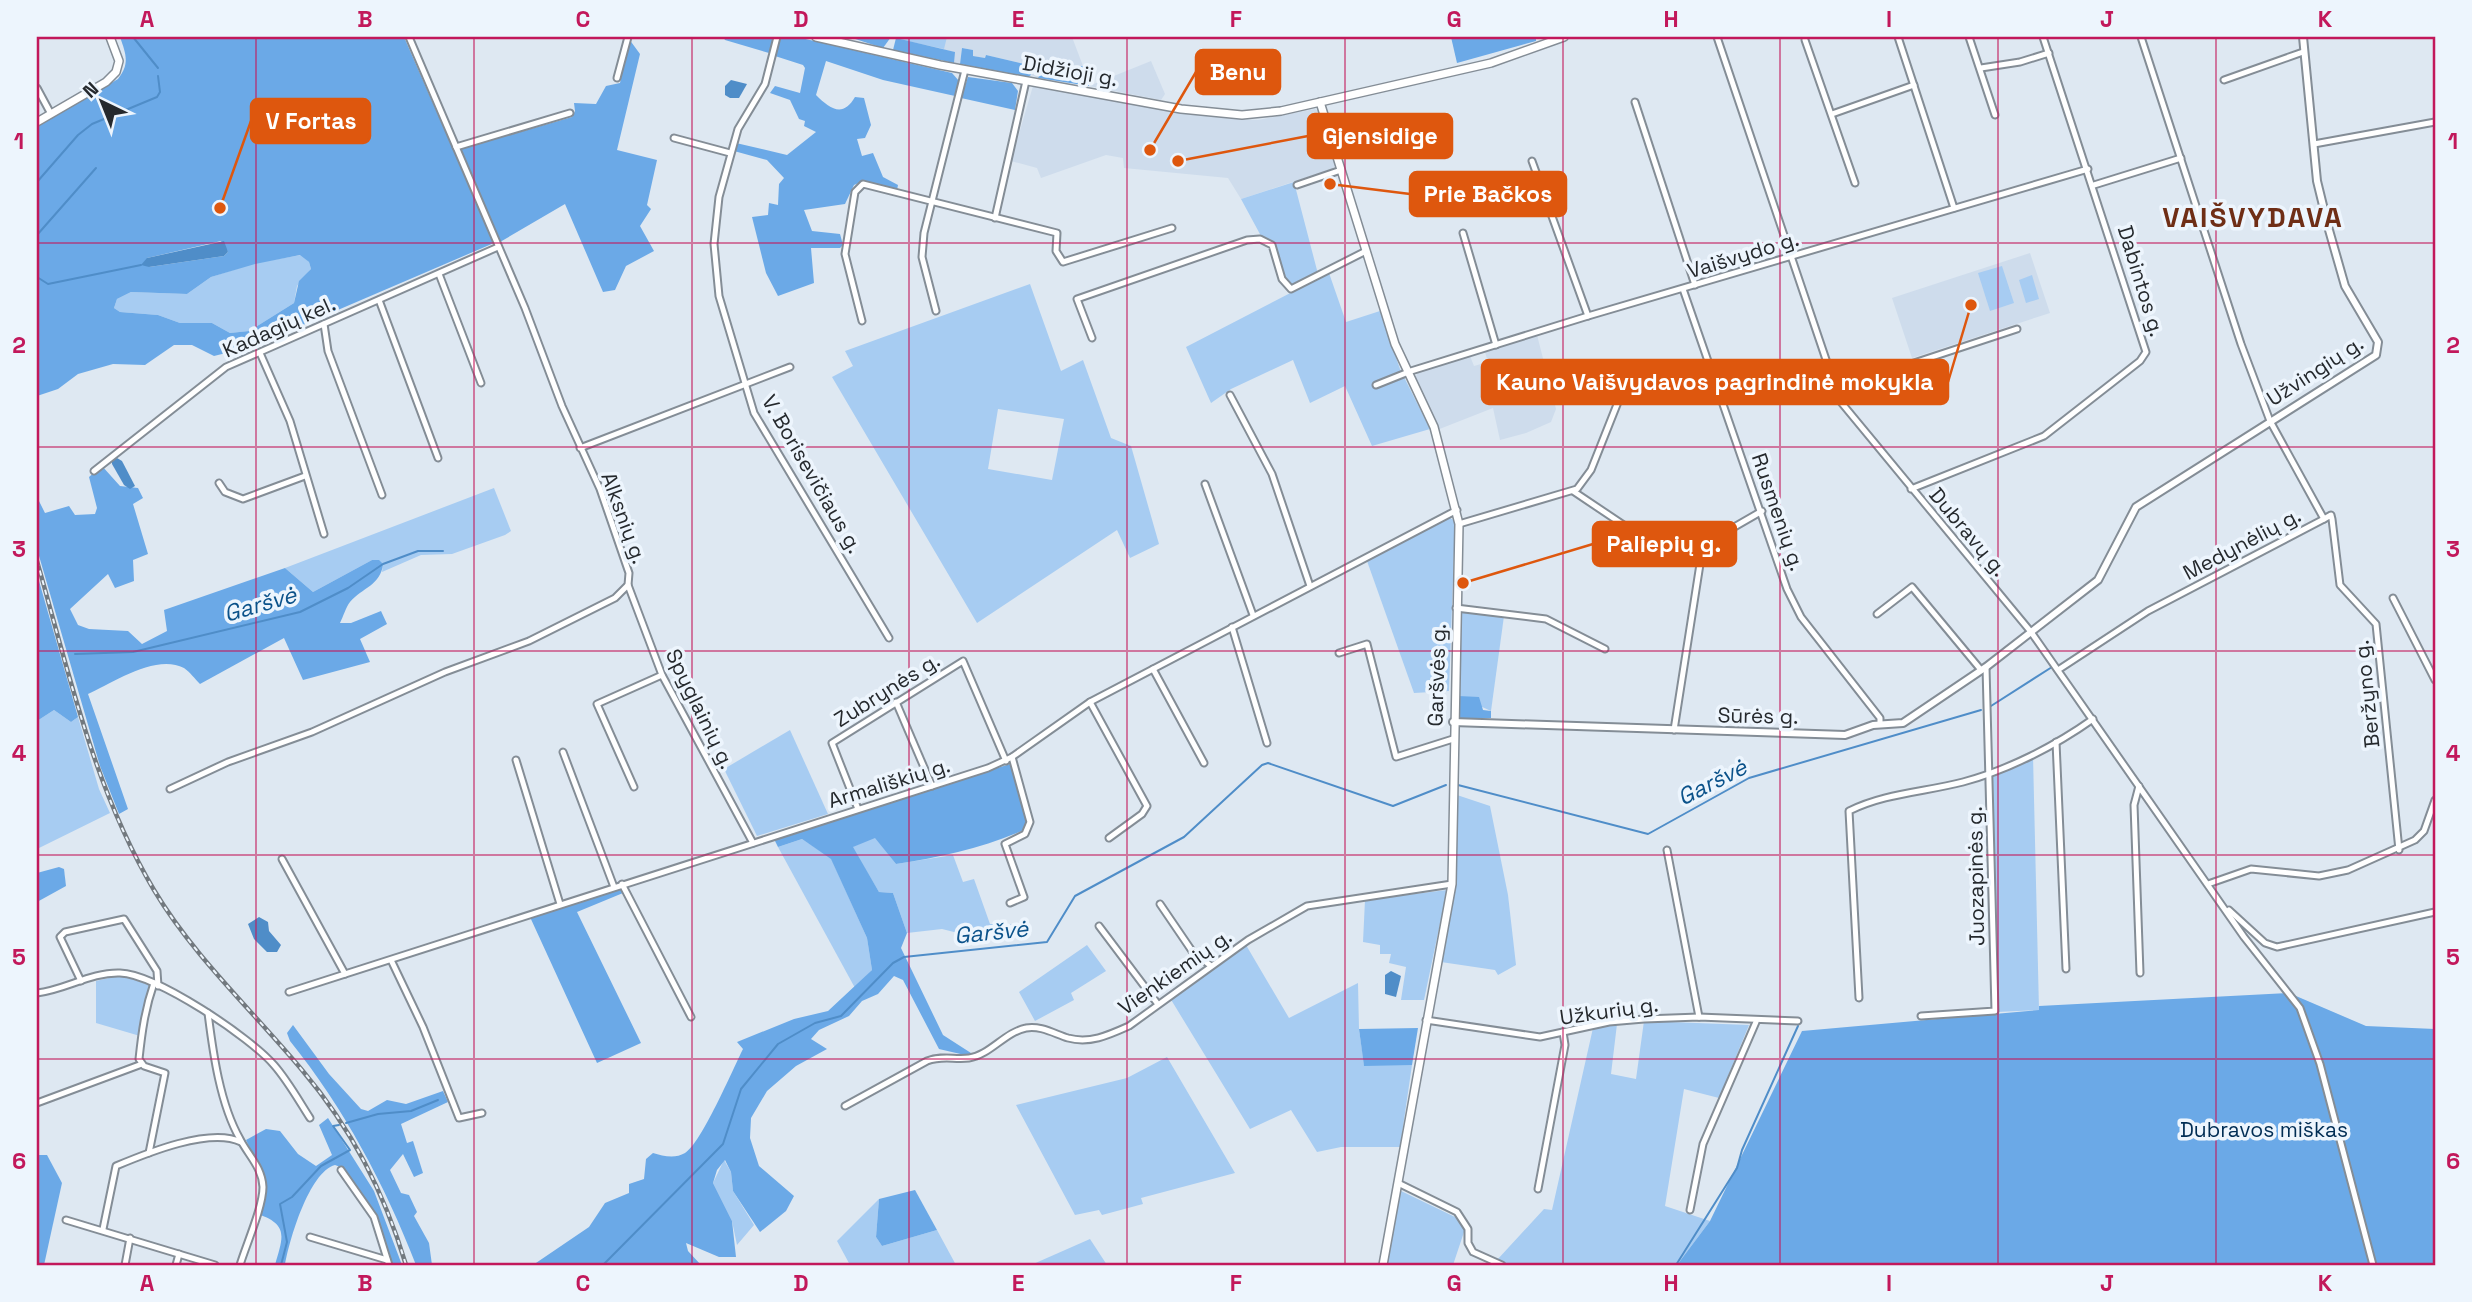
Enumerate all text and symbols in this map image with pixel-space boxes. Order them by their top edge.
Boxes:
text: A [140,4,155,34]
text: B [357,4,373,34]
text: C [576,4,590,34]
text: D [793,4,809,34]
text: E [1012,4,1024,34]
text: F [1230,4,1242,34]
text: G [1446,4,1462,34]
text: H [1663,4,1679,34]
text: I [1886,4,1892,34]
text: J [2100,4,2114,34]
text: K [2318,4,2333,34]
street label: Didžioji g. [1020,49,1120,92]
callout: Benu [1196,50,1280,94]
text: Benu [1210,57,1266,87]
north arrow [66,66,136,136]
text: N [78,76,104,103]
callout: V Fortas [251,99,370,143]
text: V Fortas [266,106,356,136]
callout: Gjensidige [1308,114,1452,158]
text: Gjensidige [1322,121,1438,151]
text: 1 [14,126,24,156]
text: 1 [2448,126,2458,156]
callout: Prie Bačkos [1410,172,1566,216]
text: Prie Bačkos [1424,179,1552,209]
district label: VAIŠVYDAVA [2162,199,2344,235]
street label: Dabintos g. [2112,222,2171,340]
street label: Vaišvydo g. [1684,225,1802,284]
street label: Kadagių kel. [218,290,339,363]
street label: Užvingių g. [2261,329,2368,412]
text: 2 [12,330,26,360]
text: 2 [2446,330,2460,360]
callout: Kauno Vaišvydavos pagrindinė mokykla [1482,360,1948,404]
text: Kauno Vaišvydavos pagrindinė mokykla [1496,367,1934,397]
street label: V. Borisevičiaus g. [756,390,869,558]
street label: Rusmenių g. [1746,449,1811,574]
street label: Alksnių g. [595,468,653,567]
street label: Dubravų g. [1923,482,2013,582]
street label: Medynėlių g. [2178,501,2305,586]
callout: Paliepių g. [1593,522,1736,566]
text: Paliepių g. [1607,529,1721,559]
text: 3 [12,534,26,564]
text: 3 [2446,534,2460,564]
water label: Garšvė [220,579,301,629]
street label: Garšvės g. [1421,623,1452,727]
street label: Beržyno g. [2347,639,2386,749]
street label: Spyglainių g. [660,644,741,773]
street label: Zubrynės g. [829,646,945,733]
street label: Sūrės g. [1717,701,1799,730]
text: 4 [12,738,27,768]
text: 4 [2446,738,2461,768]
street label: Armališkių g. [825,751,953,814]
water label: Garšvė [1672,751,1753,812]
street label: Juozapinės g. [1961,806,1990,946]
water label: Garšvė [953,913,1031,951]
street label: Vienkiemių g. [1113,923,1237,1021]
text: 5 [12,942,26,972]
text: 5 [2446,942,2460,972]
street label: Užkurių g. [1558,990,1660,1031]
park label: Dubravos miškas [2180,1116,2348,1143]
text: 6 [12,1146,26,1176]
text: 6 [2446,1146,2460,1176]
text: A [140,1268,155,1298]
text: B [357,1268,373,1298]
text: C [576,1268,590,1298]
text: D [793,1268,809,1298]
text: E [1012,1268,1024,1298]
text: F [1230,1268,1242,1298]
text: G [1446,1268,1462,1298]
text: H [1663,1268,1679,1298]
text: I [1886,1268,1892,1298]
text: J [2100,1268,2114,1298]
text: K [2318,1268,2333,1298]

